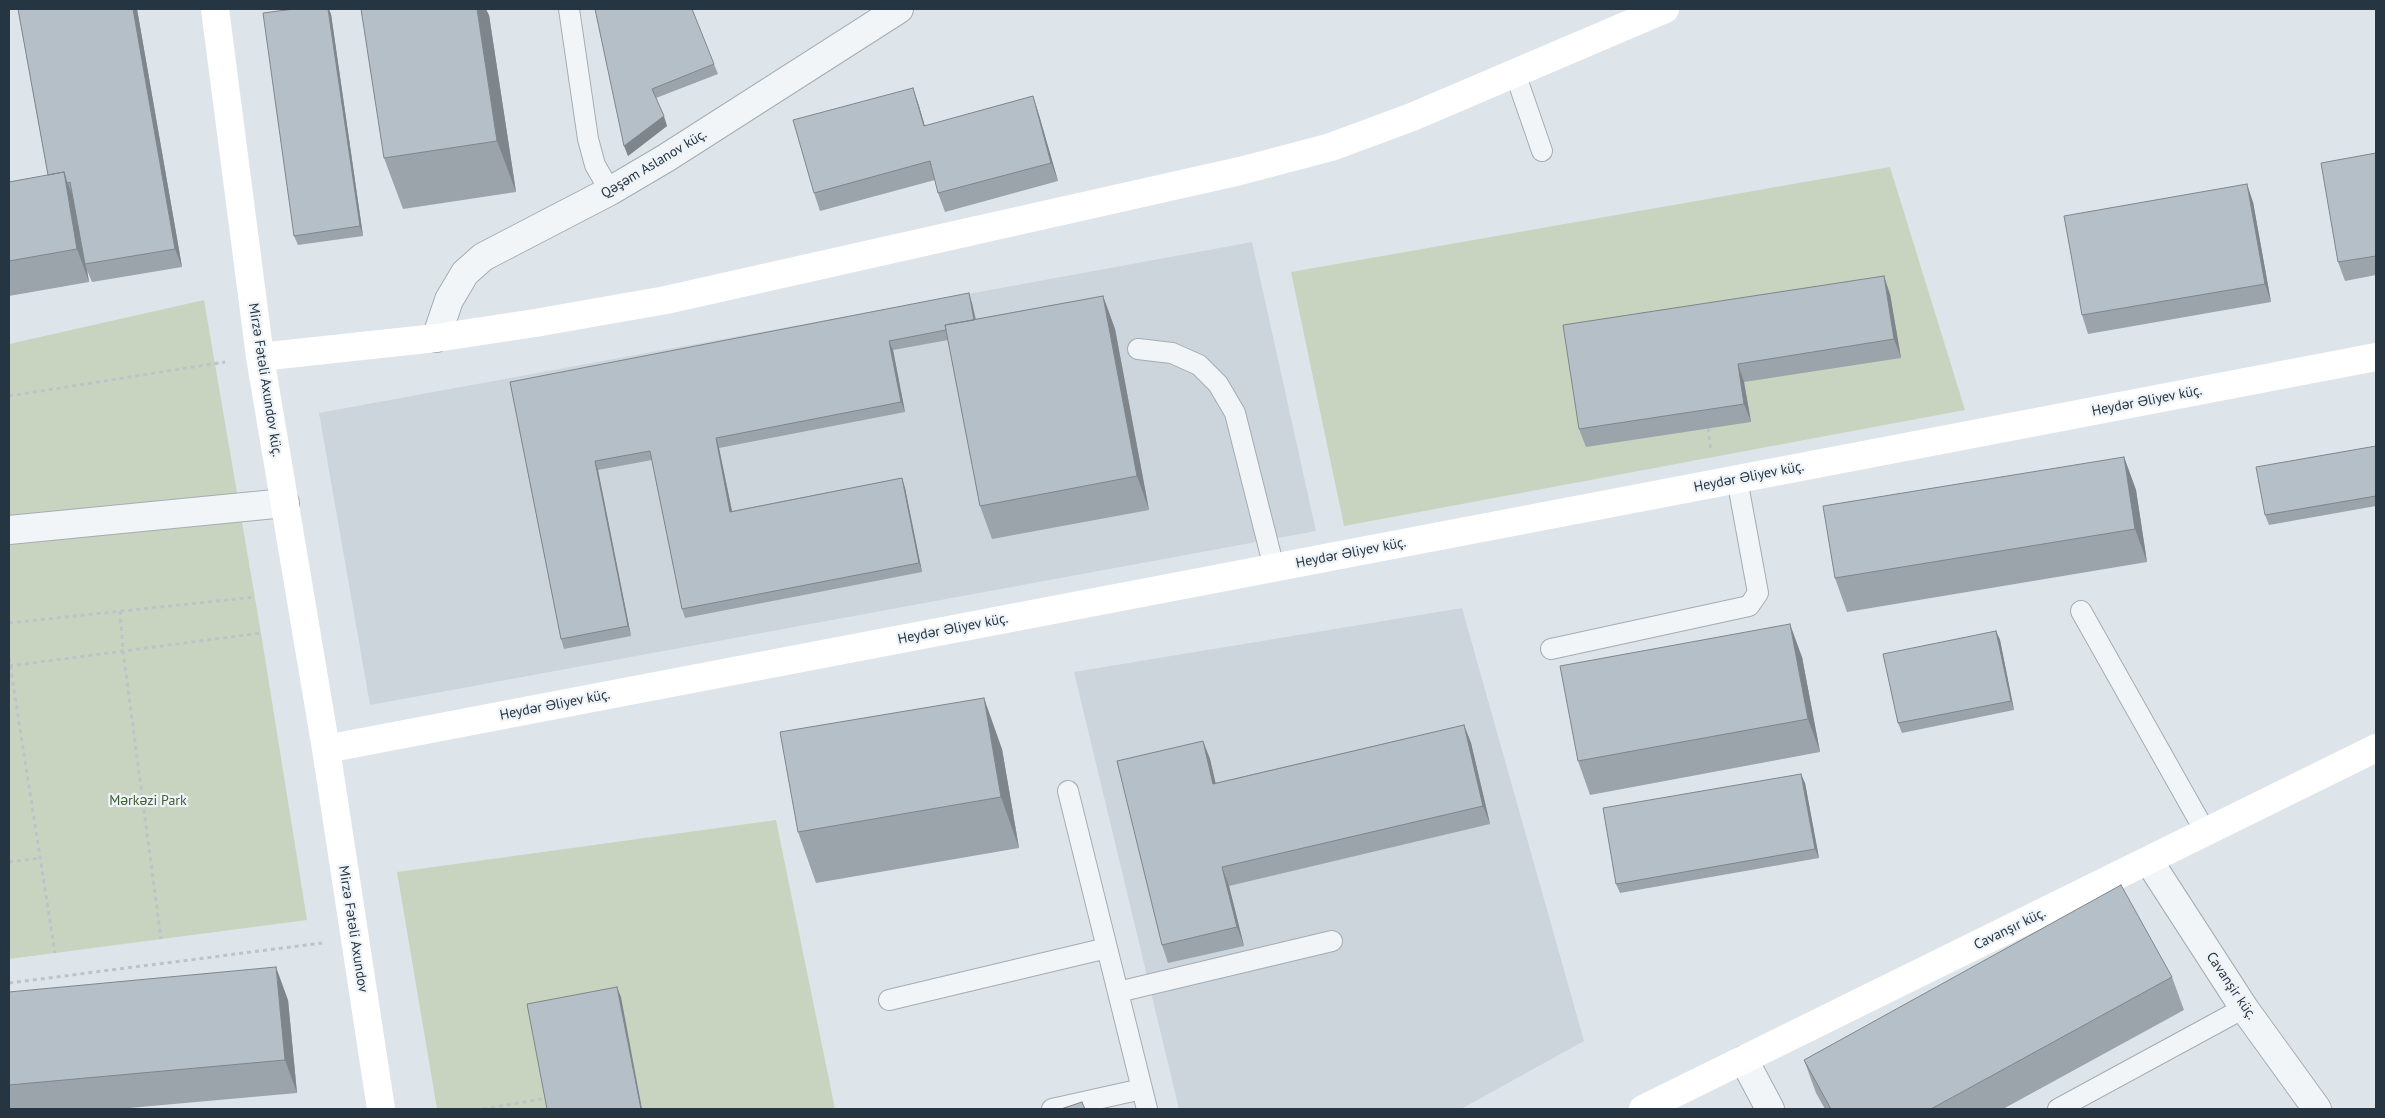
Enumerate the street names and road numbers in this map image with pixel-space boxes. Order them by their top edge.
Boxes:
street label: Qəşəm Aslanov küç. [598,126,710,202]
street label: Mirzə Fətəli Axundov küç. [245,302,285,458]
street label: Heydər Əliyev küç. [2090,382,2204,420]
street label: Heydər Əliyev küç. [1692,458,1806,496]
street label: Heydər Əliyev küç. [1294,534,1408,572]
street label: Heydər Əliyev küç. [896,610,1010,648]
street label: Heydər Əliyev küç. [498,686,612,724]
street label: Mirzə Fətəli Axundov [335,864,371,994]
street label: Cavanşır küç. [1971,904,2049,954]
street label: Cavanşir küç. [2202,949,2260,1023]

